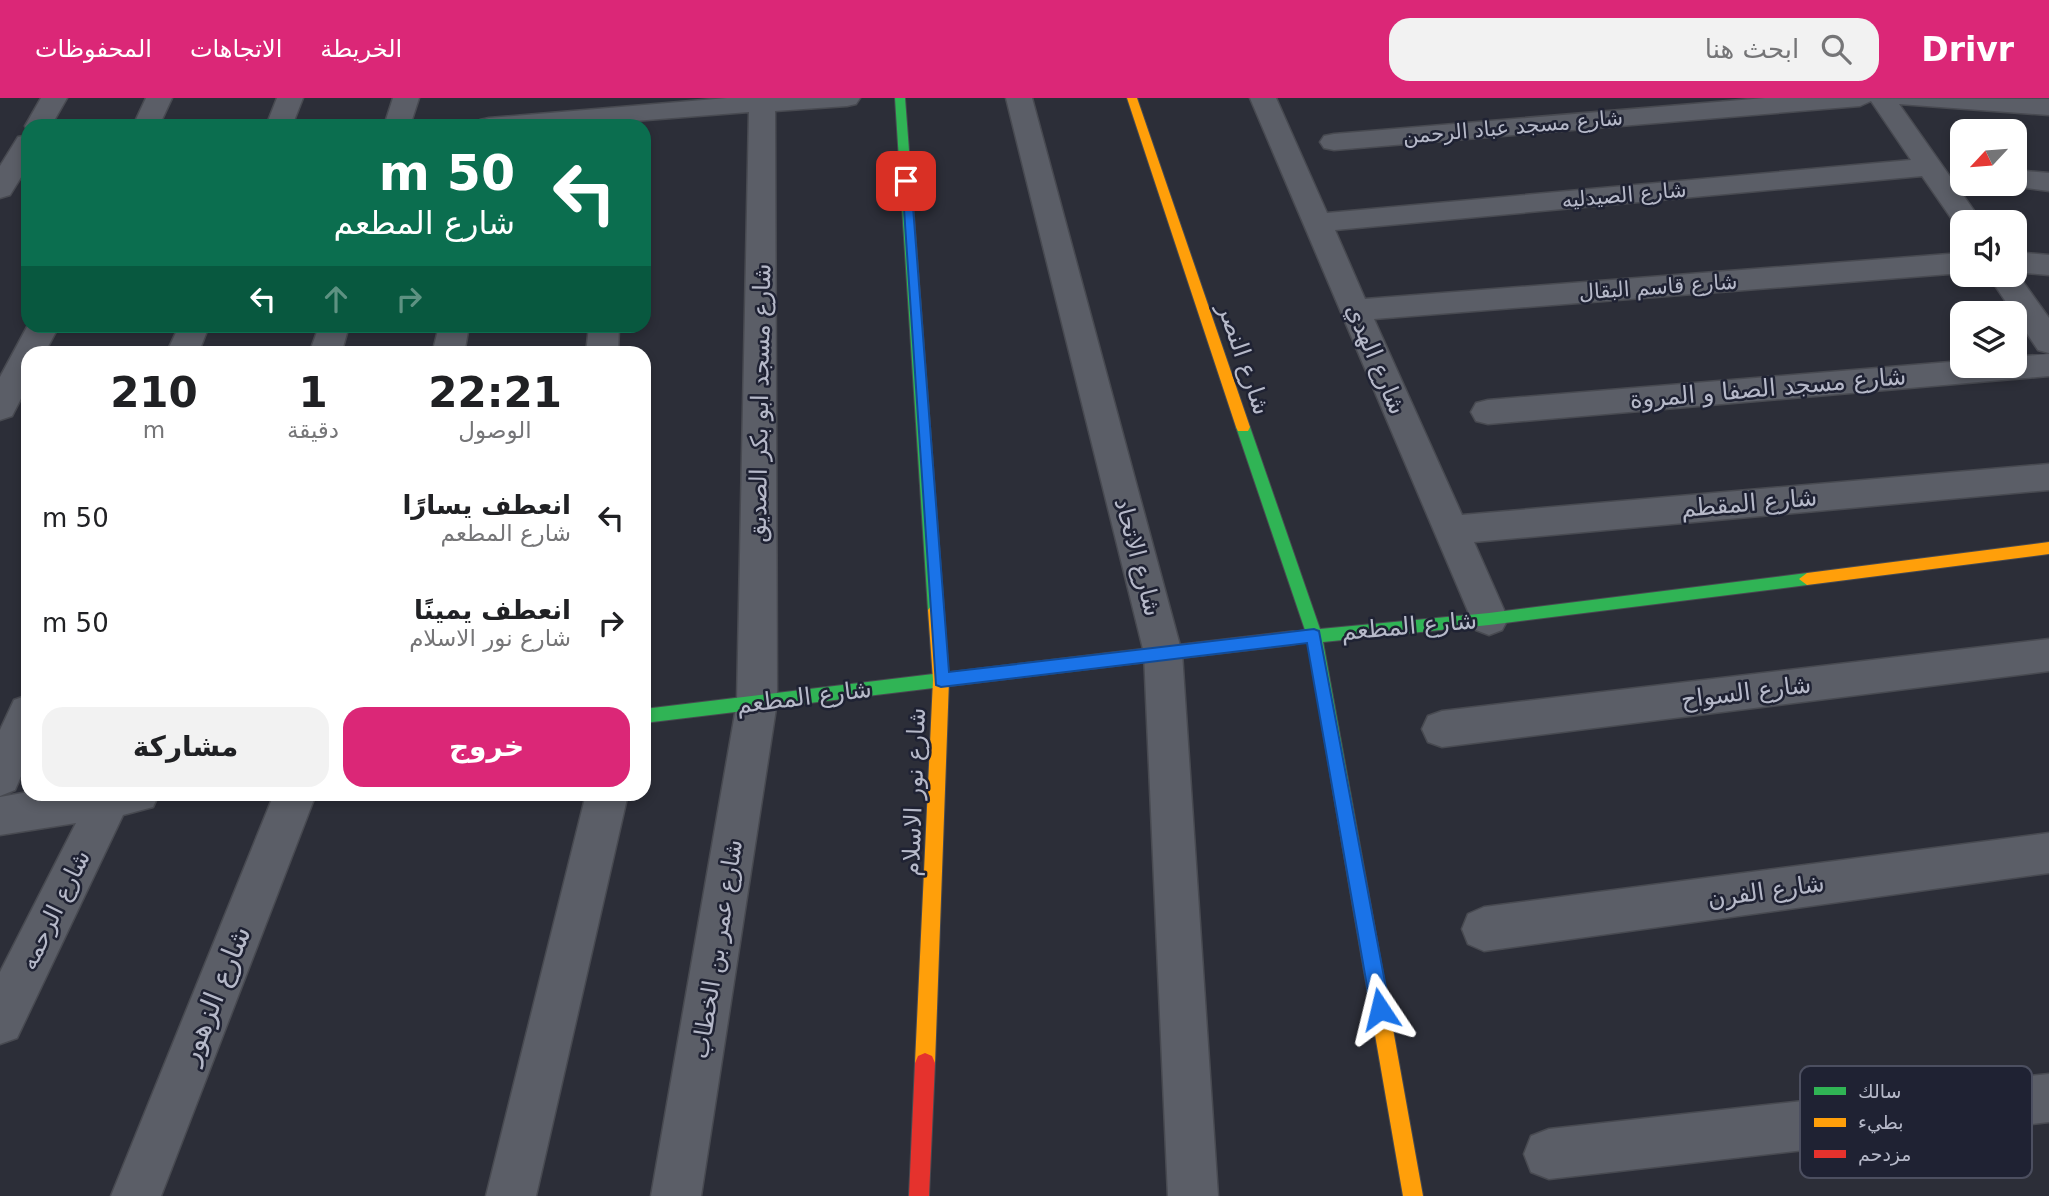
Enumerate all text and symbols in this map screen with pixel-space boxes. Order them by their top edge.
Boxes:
search box [1389,18,1879,81]
icon: search [1817,30,1855,68]
text: Drivr [1921,30,2014,69]
text: ابحث هنا [1705,34,1799,64]
text: المحفوظات [35,35,152,63]
text: الاتجاهات [190,35,282,63]
text: الخريطة [320,35,402,63]
street label: شارع مسجد عباد الرحمن [1402,105,1624,149]
north arrow [1950,119,2026,196]
map controls [1950,119,2027,378]
text: 50 m [379,145,515,202]
icon: left [539,147,630,238]
pin [876,151,936,211]
icon: arrive [887,162,925,200]
street label: شارع الصيدليه [1561,178,1687,212]
text: شارع المطعم [334,204,515,242]
button: sound [1950,210,2027,287]
street label: شارع مسجد ابو بكر الصديق [744,263,776,543]
street label: شارع قاسم البقال [1578,269,1738,306]
icon: left [244,280,282,318]
icon: ahead [317,280,355,318]
icon: right [390,280,428,318]
street label: شارع النصر [1212,299,1276,419]
street label: شارع الهدي [1340,300,1412,418]
button: layers [1950,301,2027,378]
street label: شارع مسجد الصفا و المروة [1629,362,1907,414]
text: 210 [110,368,198,417]
text: 1 [298,368,328,417]
text: 22:21 [428,368,562,417]
text: m [143,417,165,443]
text: دقيقة [287,417,339,443]
text: الوصول [458,417,532,443]
street label: شارع المقطم [1680,483,1818,523]
text: انعطف يسارًا [402,490,571,520]
street label: شارع الاتحاد [1109,495,1167,619]
icon: left [592,499,630,537]
text: 50 m [42,503,109,533]
text: شارع المطعم [441,520,571,546]
text: انعطف يمينًا [414,595,571,625]
icon: right [592,604,630,642]
street label: شارع المطعم [1340,606,1478,646]
text: 50 m [42,608,109,638]
text: شارع نور الاسلام [409,625,571,651]
street label: شارع السواح [1679,670,1813,714]
street label: شارع المطعم [735,675,873,719]
button: مشاركة [42,707,329,787]
button: خروج [343,707,630,787]
street label: شارع نور الاسلام [897,707,931,877]
street label: شارع عمر بن الخطاب [686,837,748,1061]
street label: شارع الرحمه [14,846,96,974]
street label: شارع الفرن [1706,869,1826,913]
street label: شارع الزهور [172,921,258,1071]
position arrow [1343,972,1417,1046]
legend [1800,1066,2032,1178]
text: سالك [1858,1080,1902,1102]
text: بطيء [1858,1111,1904,1134]
text: مزدحم [1858,1143,1912,1166]

